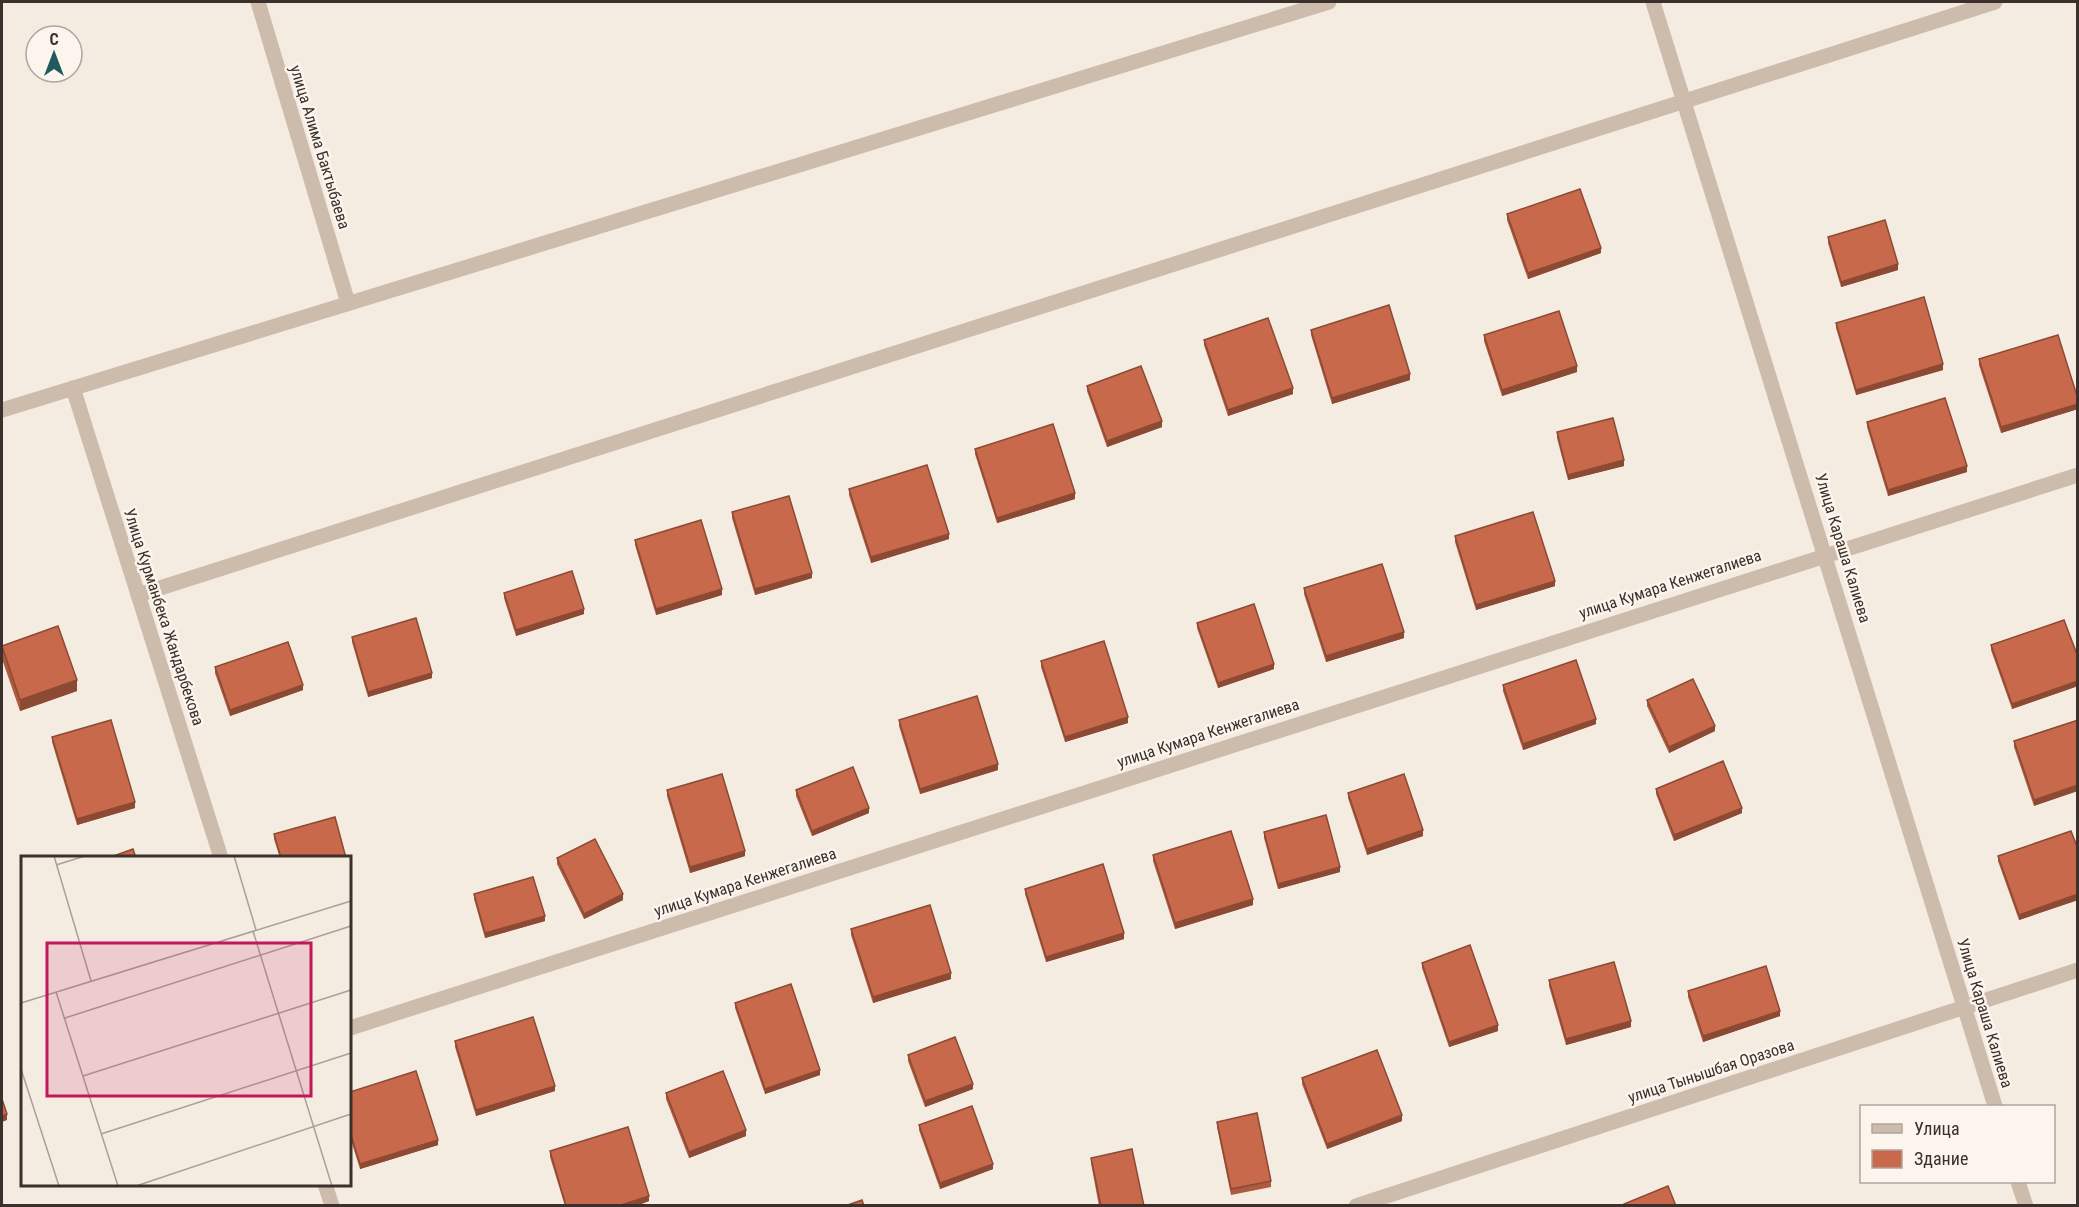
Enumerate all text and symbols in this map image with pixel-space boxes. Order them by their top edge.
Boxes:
north arrow [24,24,84,84]
text: С [49,30,59,49]
street label: улица Алима Бактыбаева [286,63,354,231]
street label: Улица Караша Калиева [1811,471,1875,625]
street label: Улица Курманбека Жандарбекова [120,506,208,728]
street label: улица Кумара Кенжегалиева [1577,546,1763,622]
street label: улица Кумара Кенжегалиева [1115,695,1301,771]
street label: улица Кумара Кенжегалиева [652,844,838,920]
inset map [21,856,351,1186]
street label: Улица Караша Калиева [1953,936,2017,1090]
street label: улица Тынышбая Оразова [1626,1035,1796,1107]
legend [1860,1105,2055,1183]
text: Улица [1914,1118,1960,1139]
text: Здание [1914,1148,1968,1169]

